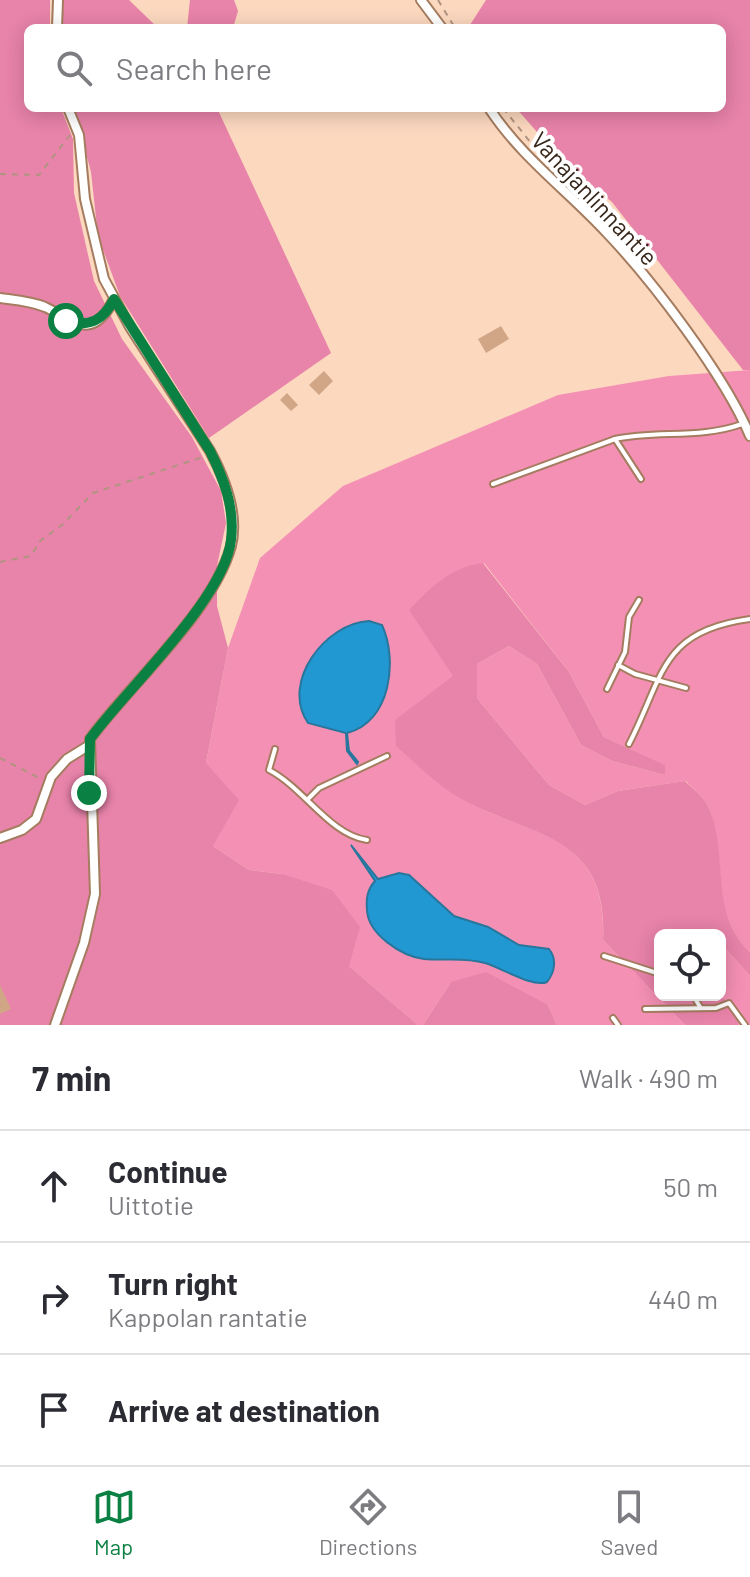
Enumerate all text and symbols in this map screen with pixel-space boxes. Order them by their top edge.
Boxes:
search box [24,24,726,112]
icon: search [52,46,96,90]
text: Search here [116,50,272,86]
street label: Vanajanlinnantie [526,125,664,271]
route start [48,303,84,339]
route end [71,775,107,811]
map controls [654,929,726,1001]
button: locate [654,929,726,1001]
text: 7 min [32,1057,111,1098]
text: Walk · 490 m [579,1062,718,1093]
text: Continue [108,1153,228,1189]
icon: ahead [32,1164,76,1208]
text: 50 m [663,1171,718,1202]
text: Uittotie [108,1189,194,1220]
text: Turn right [108,1265,238,1301]
icon: right [32,1276,76,1320]
text: 440 m [648,1283,718,1314]
text: Kappolan rantatie [108,1301,308,1332]
icon: arrive [32,1388,76,1432]
text: Arrive at destination [108,1392,380,1428]
tab: Map [92,1485,136,1559]
tab: Directions [319,1485,417,1559]
tab: Saved [601,1485,658,1559]

